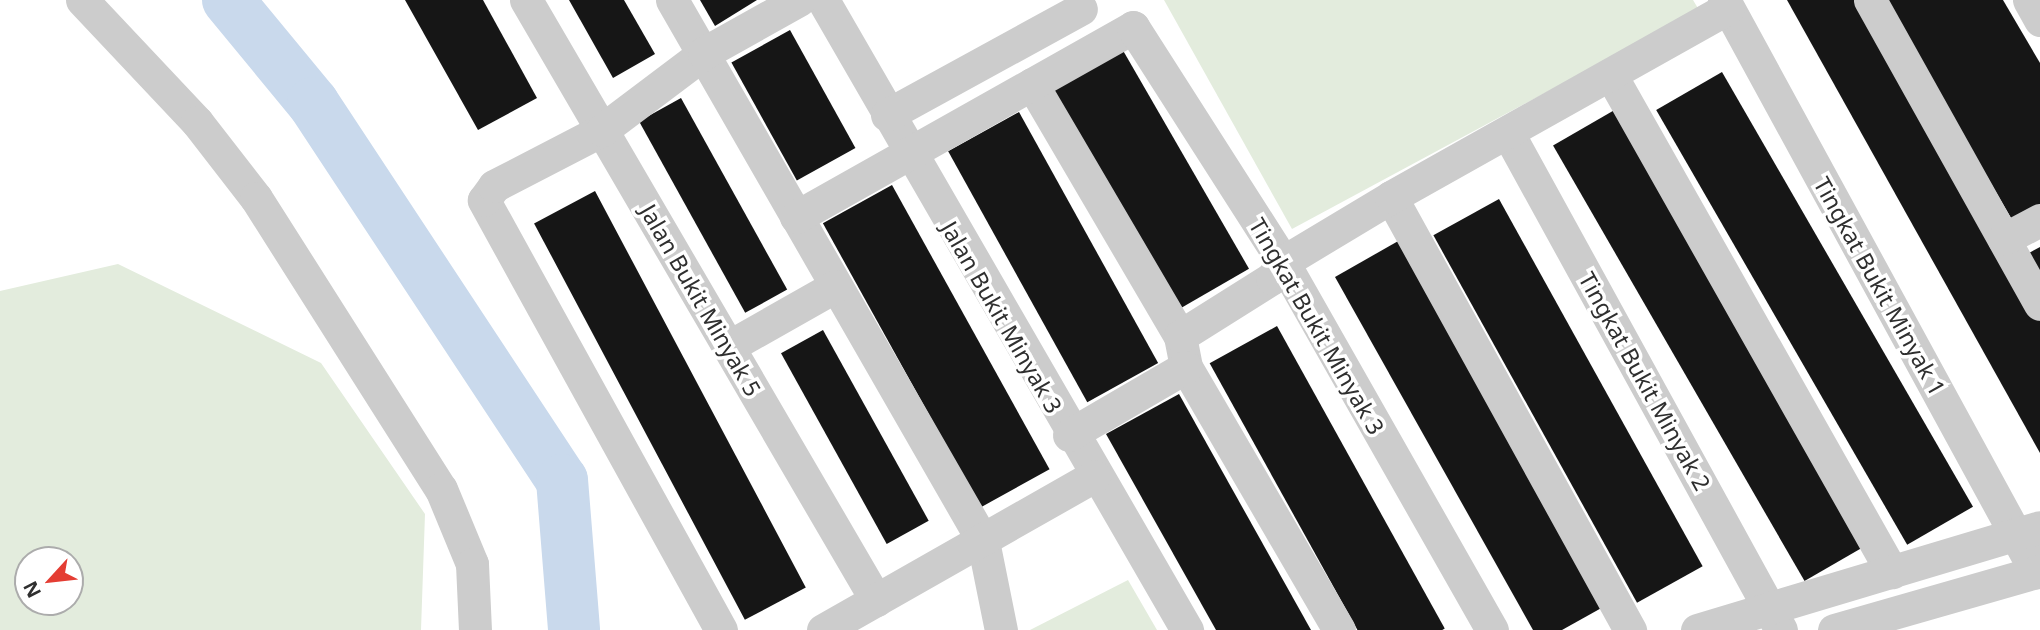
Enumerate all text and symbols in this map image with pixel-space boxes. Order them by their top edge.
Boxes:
street label: Tingkat Bukit Minyak 1 [1808,172,1952,400]
street label: Jalan Bukit Minyak 5 [635,199,767,401]
street label: Tingkat Bukit Minyak 3 [1244,213,1390,439]
street label: Jalan Bukit Minyak 3 [936,216,1068,418]
street label: Tingkat Bukit Minyak 2 [1573,267,1717,495]
north arrow [14,546,84,616]
text: N [17,577,47,602]

